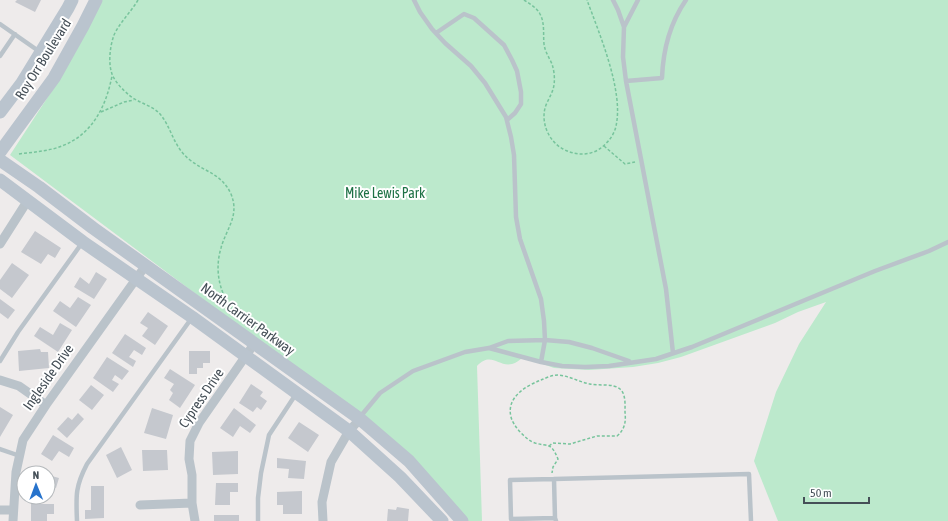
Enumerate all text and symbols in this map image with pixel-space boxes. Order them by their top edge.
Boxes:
street label: Roy Orr Boulevard [12,16,74,102]
park label: Mike Lewis Park [345,185,425,201]
street label: North Carrier Parkway [198,280,298,359]
street label: Ingleside Drive [19,341,77,413]
street label: Cypress Drive [175,365,227,431]
north arrow [16,465,56,505]
text: N [32,469,39,481]
scale bar [804,479,869,505]
text: 50 m [810,486,832,500]

